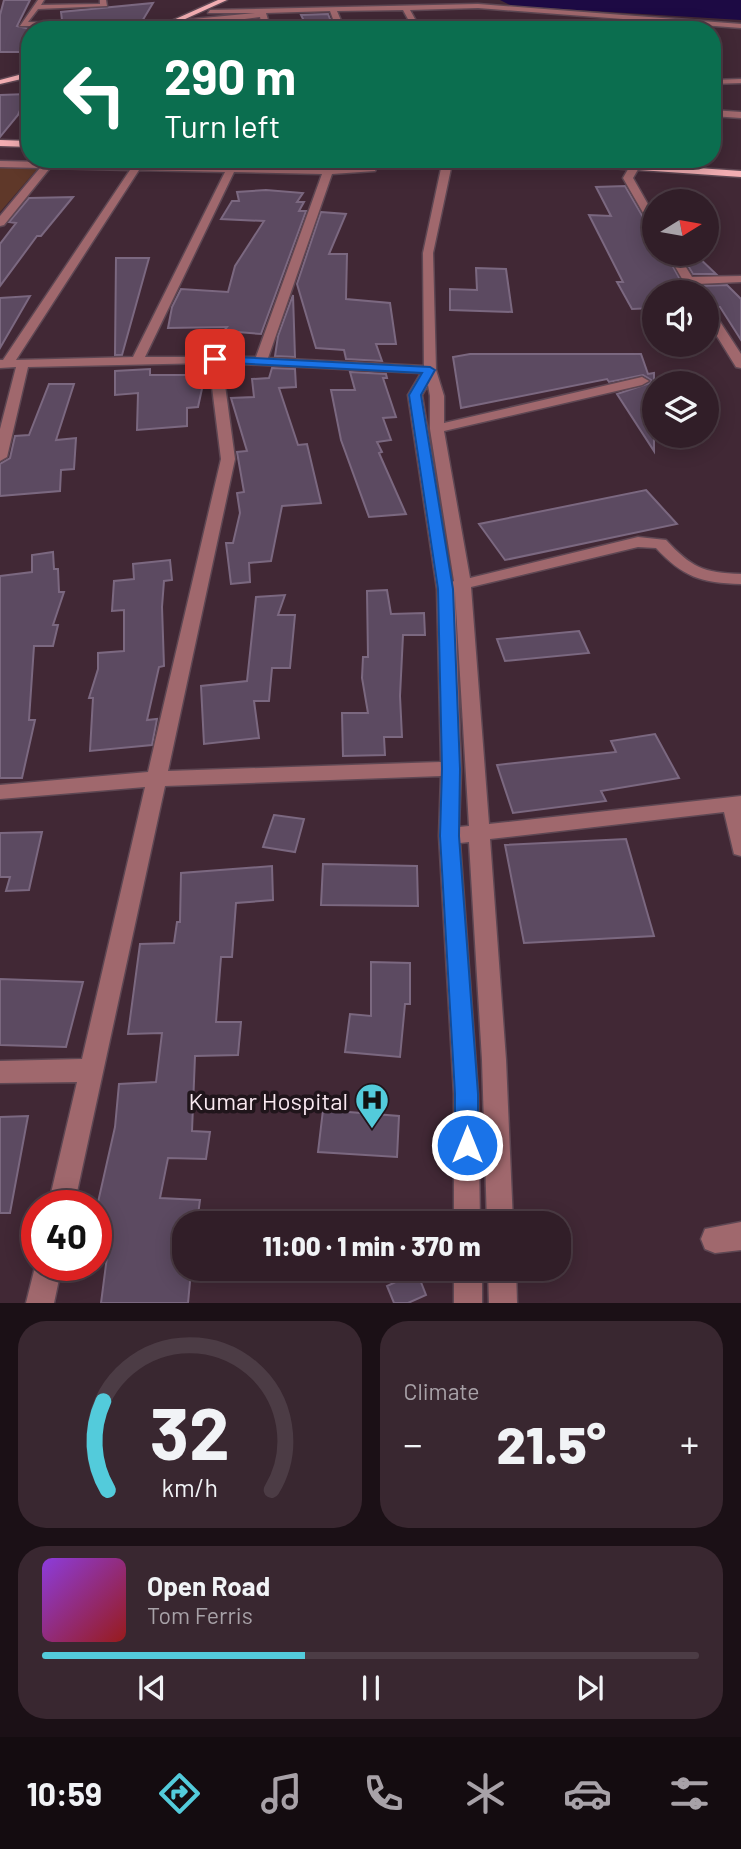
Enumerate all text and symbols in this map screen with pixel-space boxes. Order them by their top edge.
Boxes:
text: 290 m [164,46,296,105]
icon: left [49,49,140,140]
text: Turn left [164,106,281,144]
north arrow [642,189,719,266]
map controls [642,189,719,448]
button: sound [642,280,719,357]
pin [185,329,245,389]
icon: arrive [196,340,234,378]
button: layers [642,371,719,448]
hospital icon: Kumar Hospital [353,1081,391,1130]
place label: Kumar Hospital [189,1086,348,1115]
position arrow [430,1108,504,1182]
speed limit sign: 40 [21,1190,112,1281]
text: 11:00 · 1 min · 370 m [263,1230,480,1261]
text: Climate [404,1377,480,1405]
text: 32 [150,1388,230,1476]
text: 21.5° [496,1412,606,1474]
text: − [404,1420,423,1466]
text: + [680,1420,699,1466]
text: km/h [161,1472,218,1502]
text: Open Road [147,1570,270,1601]
text: Tom Ferris [147,1601,253,1629]
icon: previous [133,1669,171,1707]
icon: pause [352,1669,390,1707]
icon: next [571,1669,609,1707]
icon: directions [155,1769,204,1818]
icon: music [257,1769,306,1818]
icon: phone [359,1769,408,1818]
icon: climate [461,1769,510,1818]
icon: car [563,1769,612,1818]
icon: filters [665,1769,714,1818]
text: 10:59 [27,1774,102,1812]

